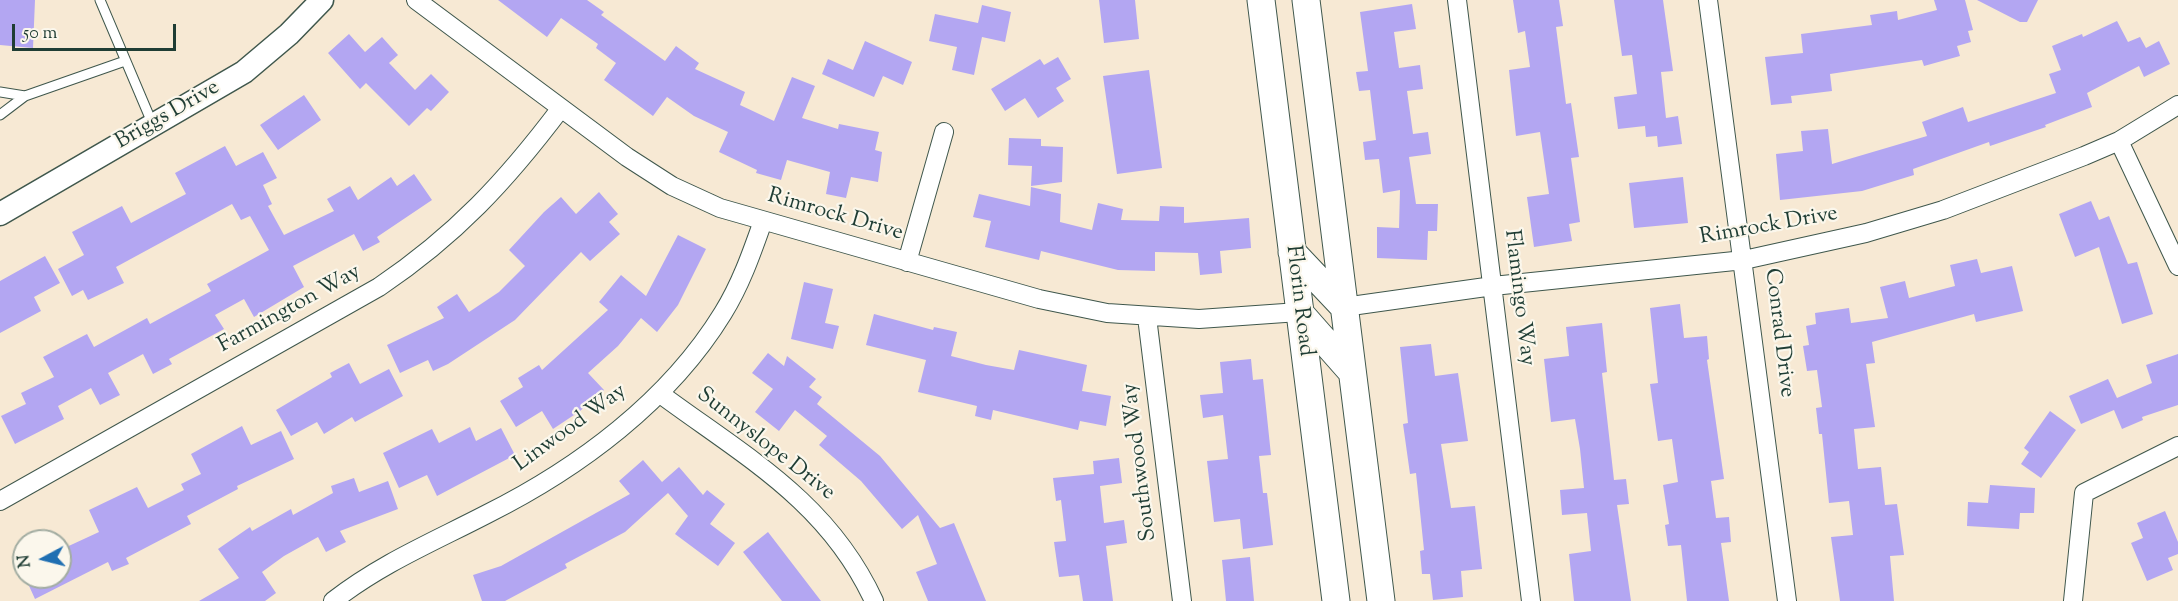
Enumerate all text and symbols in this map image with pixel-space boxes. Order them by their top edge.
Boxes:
scale bar [15,12,178,50]
text: 50 m [23,21,57,47]
street label: Briggs Drive [111,76,225,156]
street label: Rimrock Drive [764,184,906,248]
street label: Rimrock Drive [1698,202,1840,252]
street label: Flamingo Way [1497,228,1539,368]
street label: Florin Road [1278,244,1318,358]
street label: Farmington Way [214,260,366,360]
street label: Conrad Drive [1757,267,1799,399]
street label: Linwood Way [510,379,632,479]
street label: Southwood Way [1118,381,1164,543]
street label: Sunnyslope Drive [690,383,840,507]
north arrow [12,529,72,589]
text: N [13,553,38,569]

